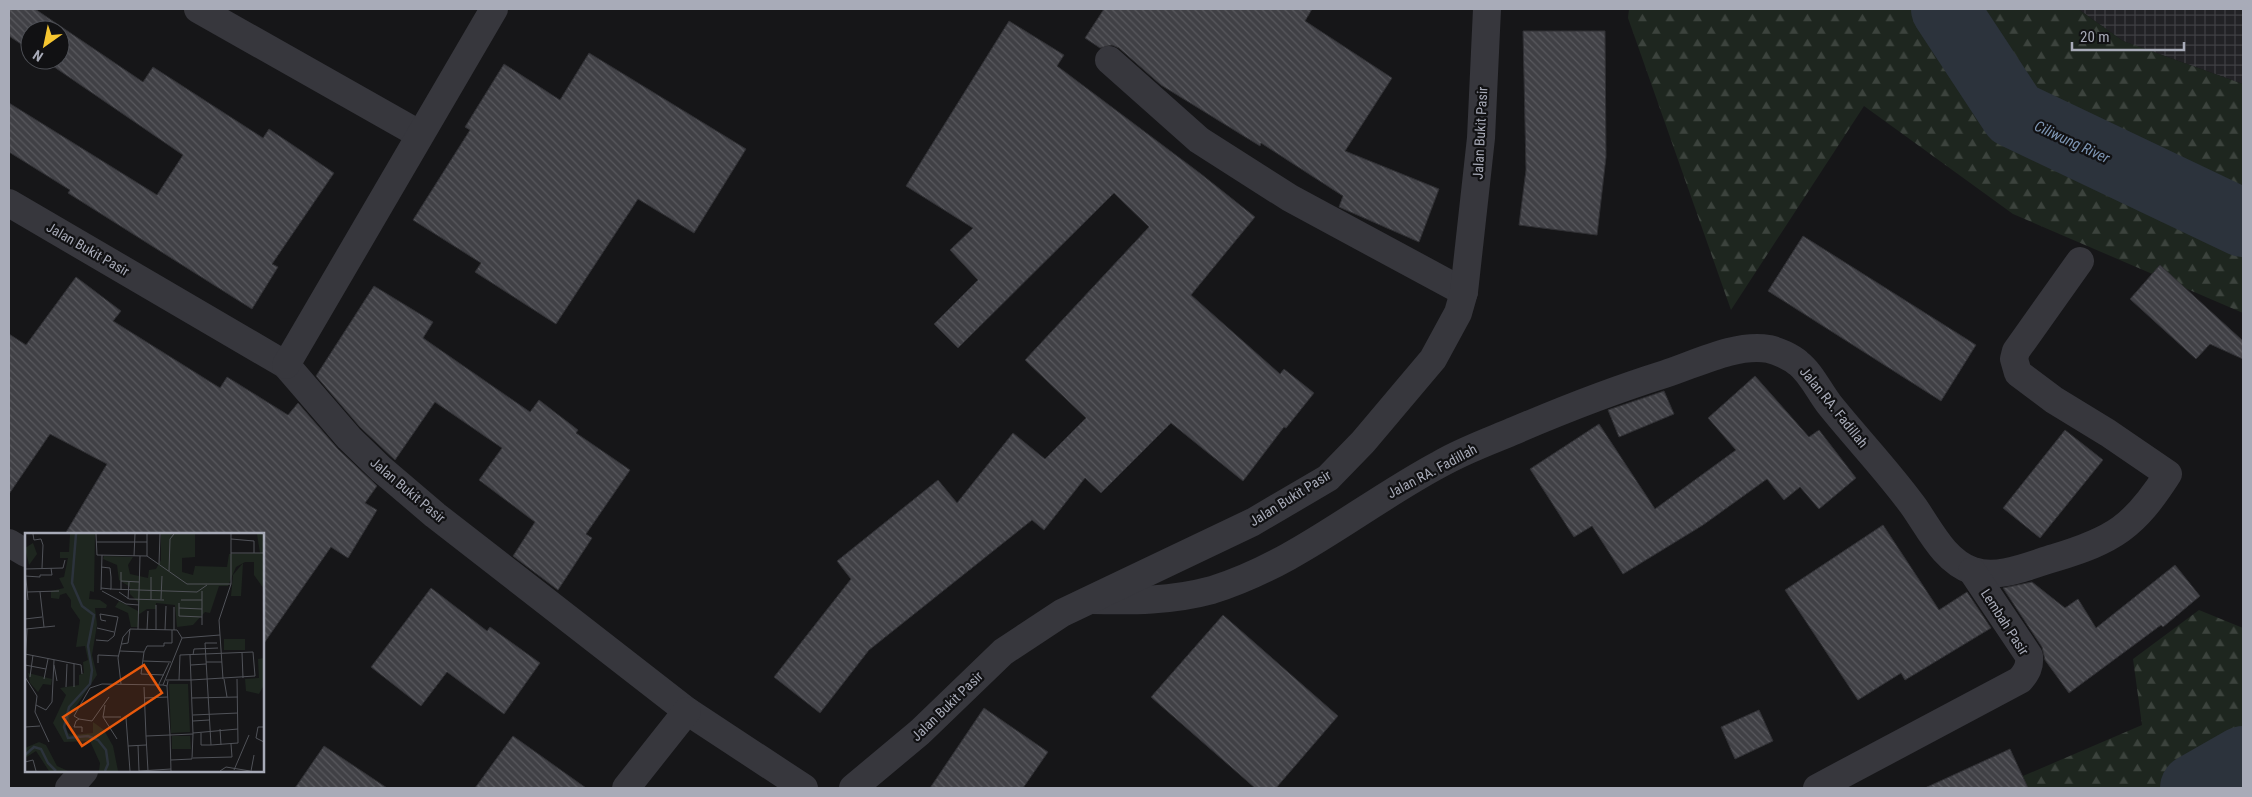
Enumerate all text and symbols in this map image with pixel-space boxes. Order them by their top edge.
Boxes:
north arrow [20,20,70,70]
scale bar [2072,20,2184,52]
text: 20 m [2080,28,2110,46]
text: N [30,47,46,65]
street label: Jalan Bukit Pasir [1470,86,1490,180]
water label: Ciliwung River [2032,117,2113,167]
street label: Jalan Bukit Pasir [44,219,132,279]
street label: Jalan RA. Fadillah [1797,363,1871,451]
street label: Jalan RA. Fadillah [1385,441,1479,501]
street label: Jalan Bukit Pasir [367,454,449,526]
street label: Jalan Bukit Pasir [1246,467,1334,529]
inset map [25,533,264,772]
street label: Lembah Pasir [1978,586,2032,658]
street label: Jalan Bukit Pasir [908,668,986,744]

